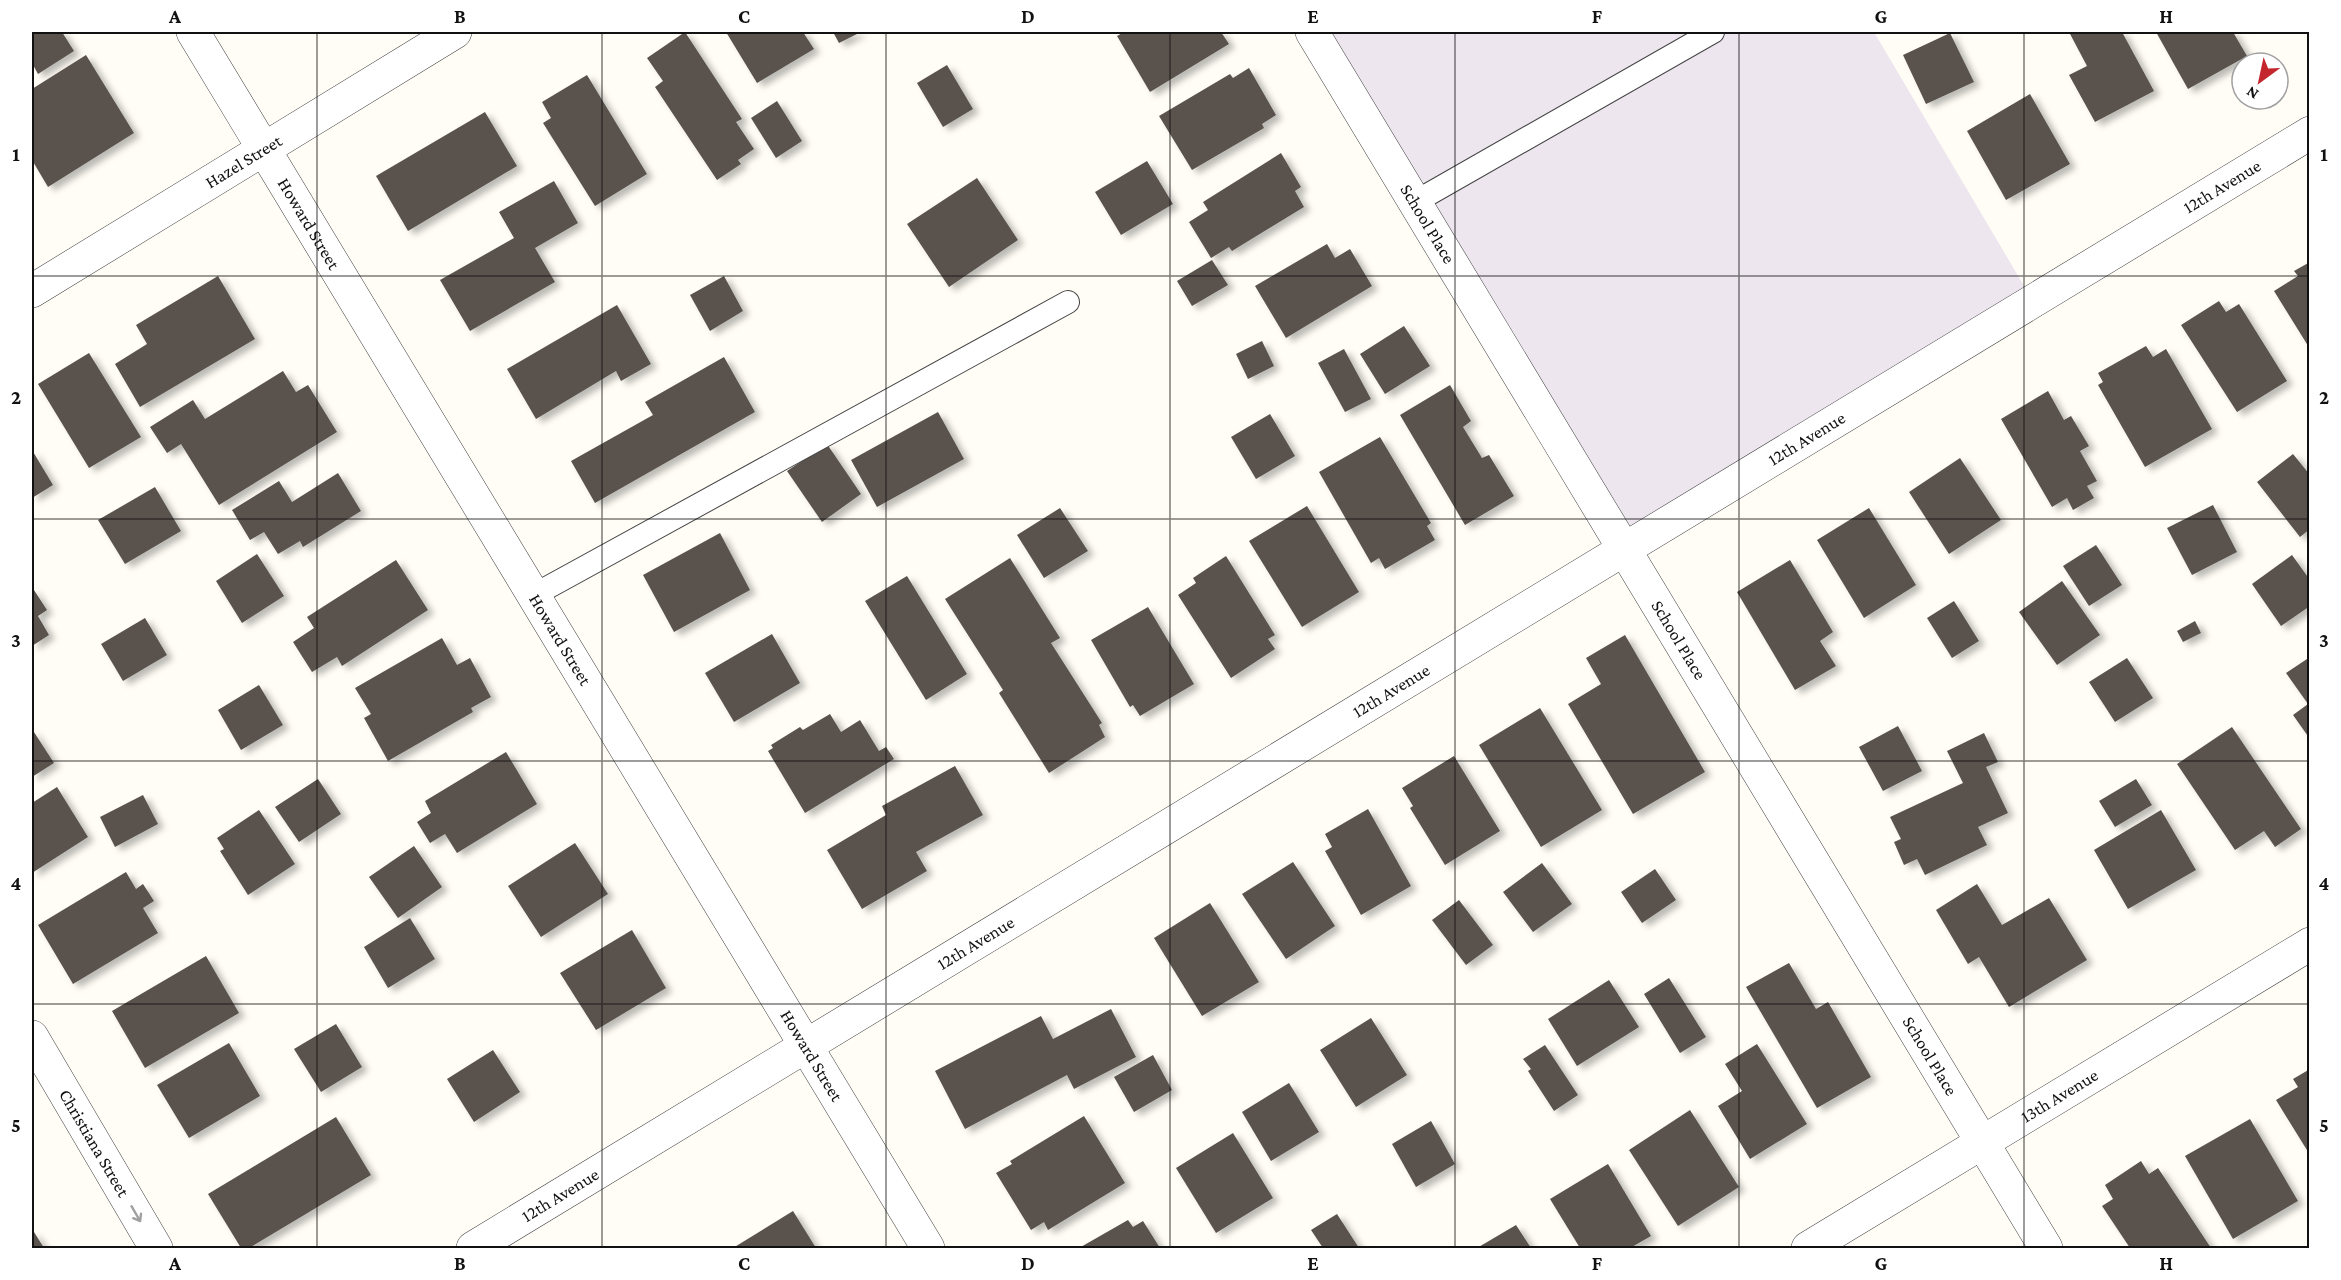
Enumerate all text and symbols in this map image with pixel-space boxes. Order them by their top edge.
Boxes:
text: A [168,5,182,27]
text: B [454,5,466,27]
text: C [738,5,750,27]
text: D [1021,5,1035,27]
text: E [1307,5,1319,27]
text: F [1592,5,1603,27]
text: G [1875,5,1888,27]
text: H [2159,5,2173,27]
north arrow [2230,51,2290,111]
text: N [2243,83,2261,103]
street label: Hazel Street [202,130,286,192]
text: 1 [12,143,20,165]
text: 1 [2320,143,2328,165]
street label: 12th Avenue [2180,155,2264,217]
street label: Howard Street [274,174,345,274]
street label: School Place [1396,181,1459,267]
text: 2 [11,386,21,408]
text: 2 [2319,386,2329,408]
street label: 12th Avenue [1764,408,1849,470]
street label: Howard Street [525,590,596,690]
street label: School Place [1647,597,1710,683]
text: 3 [11,629,21,651]
text: 3 [2319,629,2329,651]
street label: 12th Avenue [1349,660,1433,722]
text: 4 [11,872,22,894]
text: 4 [2319,872,2330,894]
street label: 12th Avenue [933,912,1018,974]
street label: Howard Street [776,1006,847,1106]
street label: School Place [1899,1013,1962,1099]
street label: 13th Avenue [2017,1065,2102,1127]
street label: Christiana Street [55,1086,134,1201]
text: 5 [11,1114,21,1136]
text: 5 [2319,1114,2329,1136]
street label: 12th Avenue [518,1164,602,1226]
one-way arrow [130,1205,142,1222]
text: A [168,1252,182,1274]
text: B [454,1252,466,1274]
text: C [738,1252,750,1274]
text: D [1021,1252,1035,1274]
text: E [1307,1252,1319,1274]
text: F [1592,1252,1603,1274]
text: G [1875,1252,1888,1274]
text: H [2159,1252,2173,1274]

